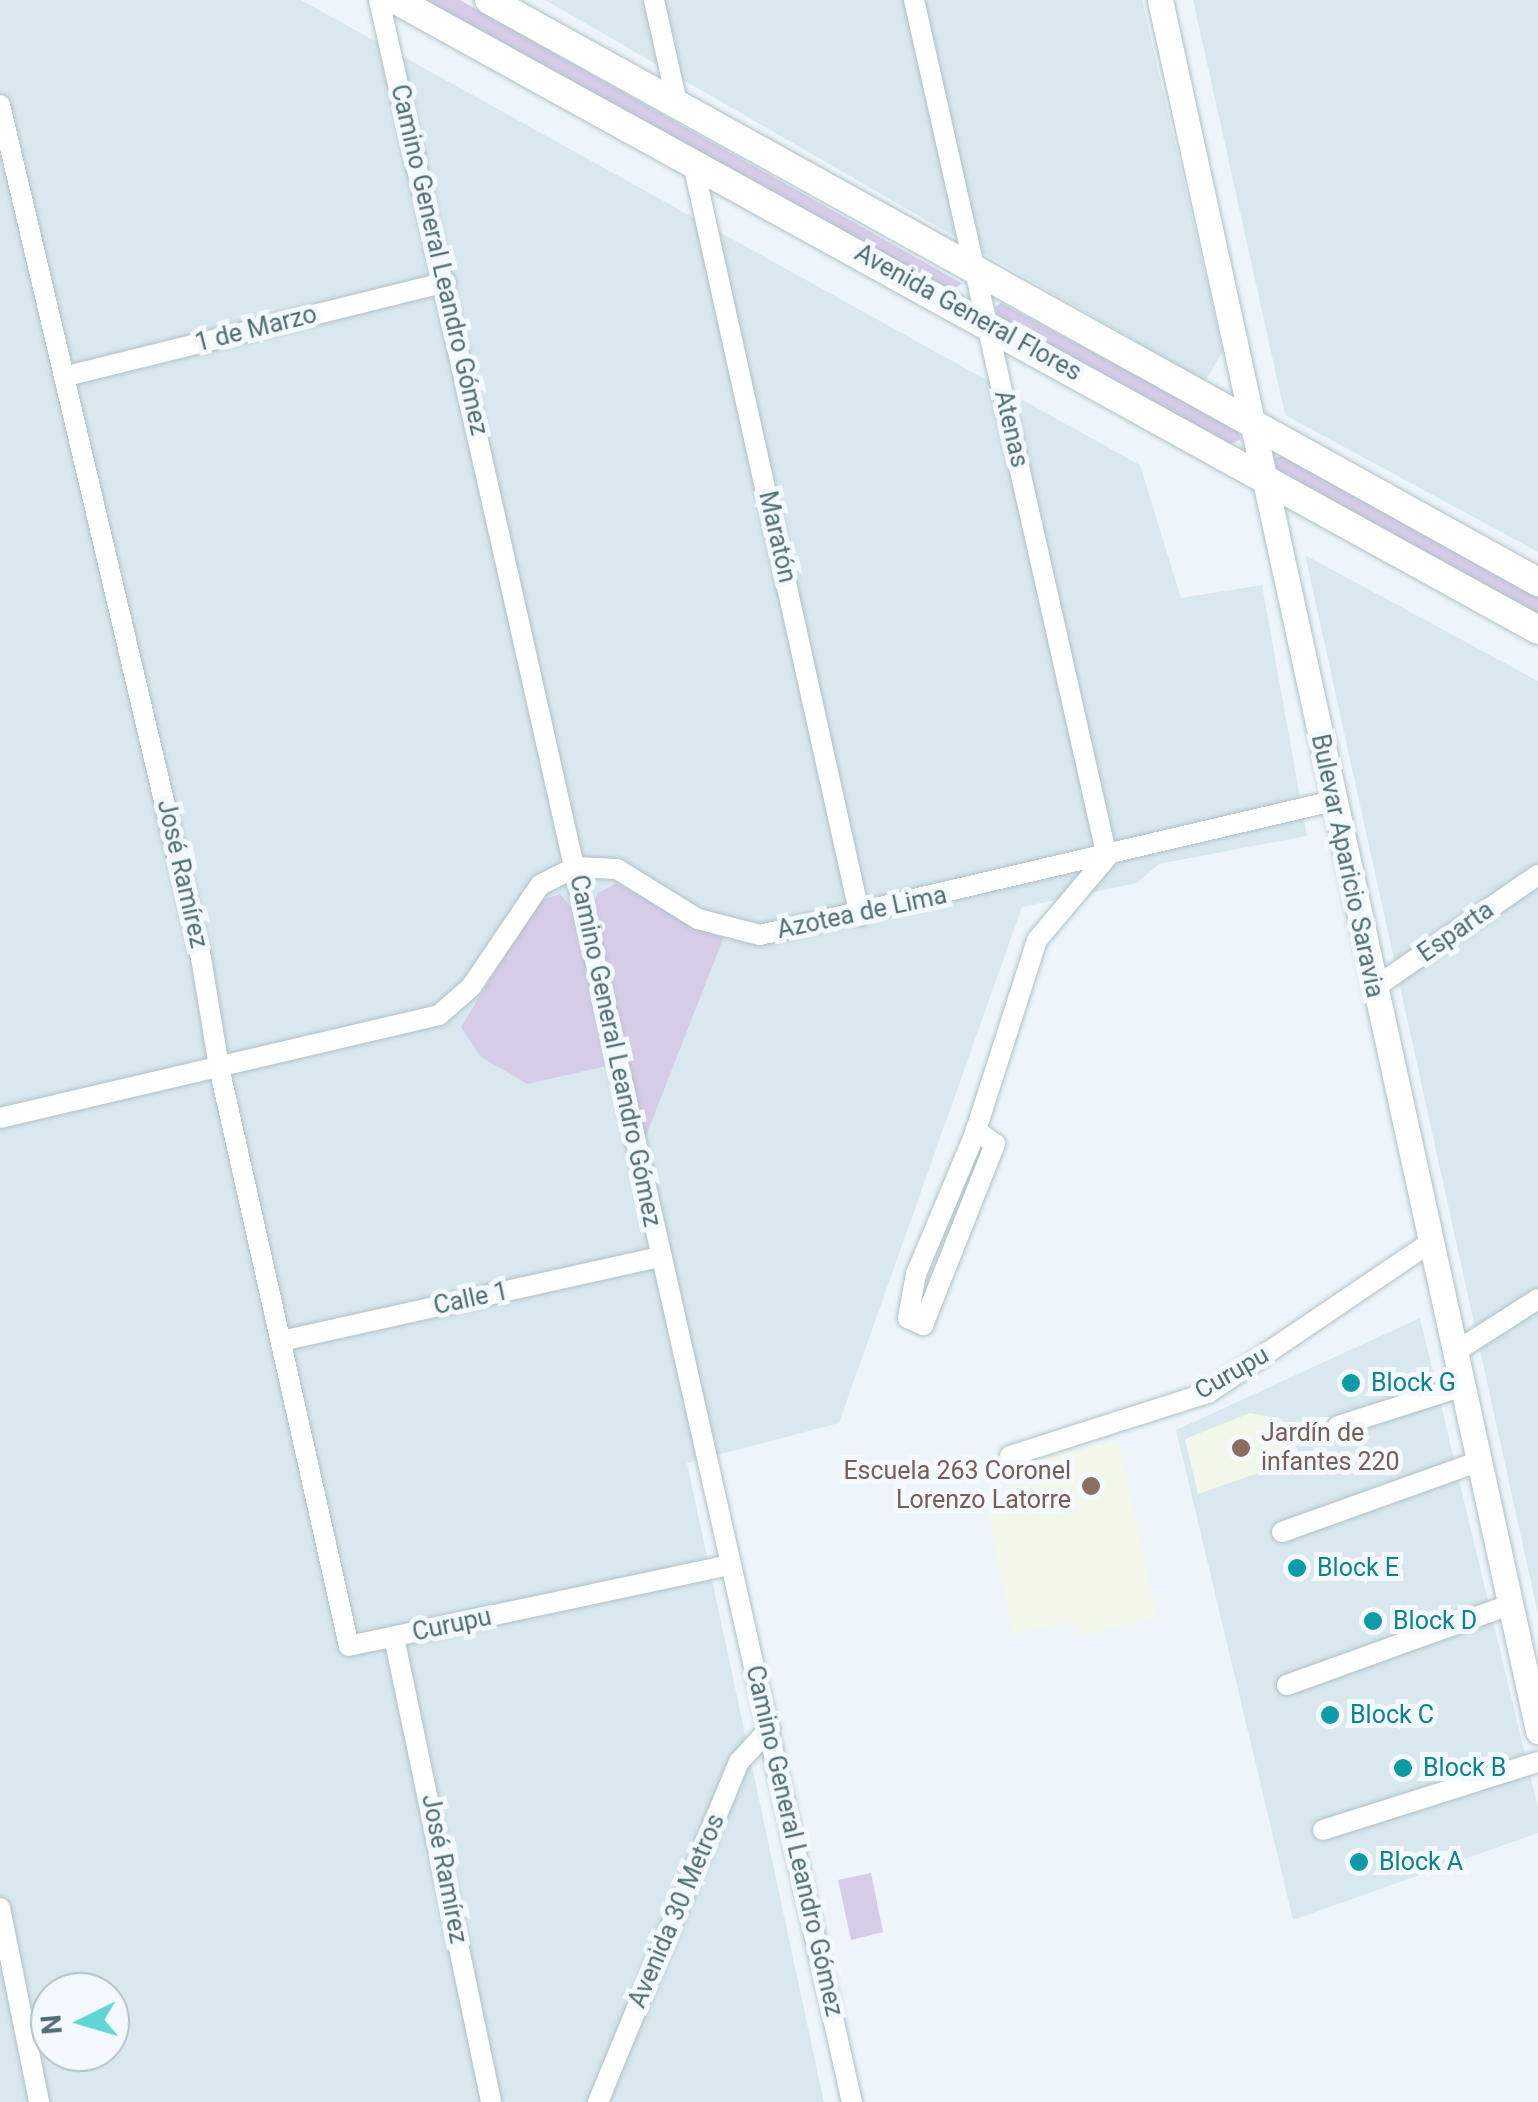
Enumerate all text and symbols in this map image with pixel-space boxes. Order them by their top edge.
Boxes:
street label: Camino General Leandro Gómez [384,82,494,438]
street label: Avenida General Flores [849,238,1087,388]
street label: 1 de Marzo [192,299,320,359]
street label: Atenas [988,388,1034,470]
street label: Maratón [752,488,802,586]
street label: Bulevar Aparicio Saravia [1304,732,1390,1000]
street label: José Ramírez [150,797,214,951]
street label: Camino General Leandro Gómez [563,872,667,1230]
street label: Azotea de Lima [774,880,950,946]
street label: Esparta [1412,895,1500,969]
street label: Calle 1 [431,1276,511,1322]
street label: Curupu [1190,1340,1274,1406]
place label: Block G [1371,1368,1456,1398]
marker: Block G [1340,1372,1362,1394]
place label: Jardín de infantes 220 [1261,1419,1400,1478]
marker: Jardín de infantes 220 [1230,1437,1252,1459]
place label: Escuela 263 Coronel Lorenzo Latorre [843,1457,1071,1516]
marker: Escuela 263 Coronel Lorenzo Latorre [1080,1475,1102,1497]
place label: Block E [1317,1553,1399,1583]
marker: Block E [1286,1557,1308,1579]
street label: Curupu [410,1602,494,1648]
place label: Block D [1393,1606,1477,1636]
marker: Block D [1362,1610,1384,1632]
street label: Camino General Leandro Gómez [739,1663,849,2019]
place label: Block C [1350,1700,1434,1730]
marker: Block C [1319,1704,1341,1726]
place label: Block B [1423,1753,1506,1783]
marker: Block B [1392,1757,1414,1779]
street label: José Ramírez [415,1792,473,1946]
street label: Avenida 30 Metros [623,1810,731,2012]
place label: Block A [1379,1847,1463,1877]
marker: Block A [1348,1851,1370,1873]
north arrow [30,1972,130,2072]
text: N [34,2013,69,2036]

